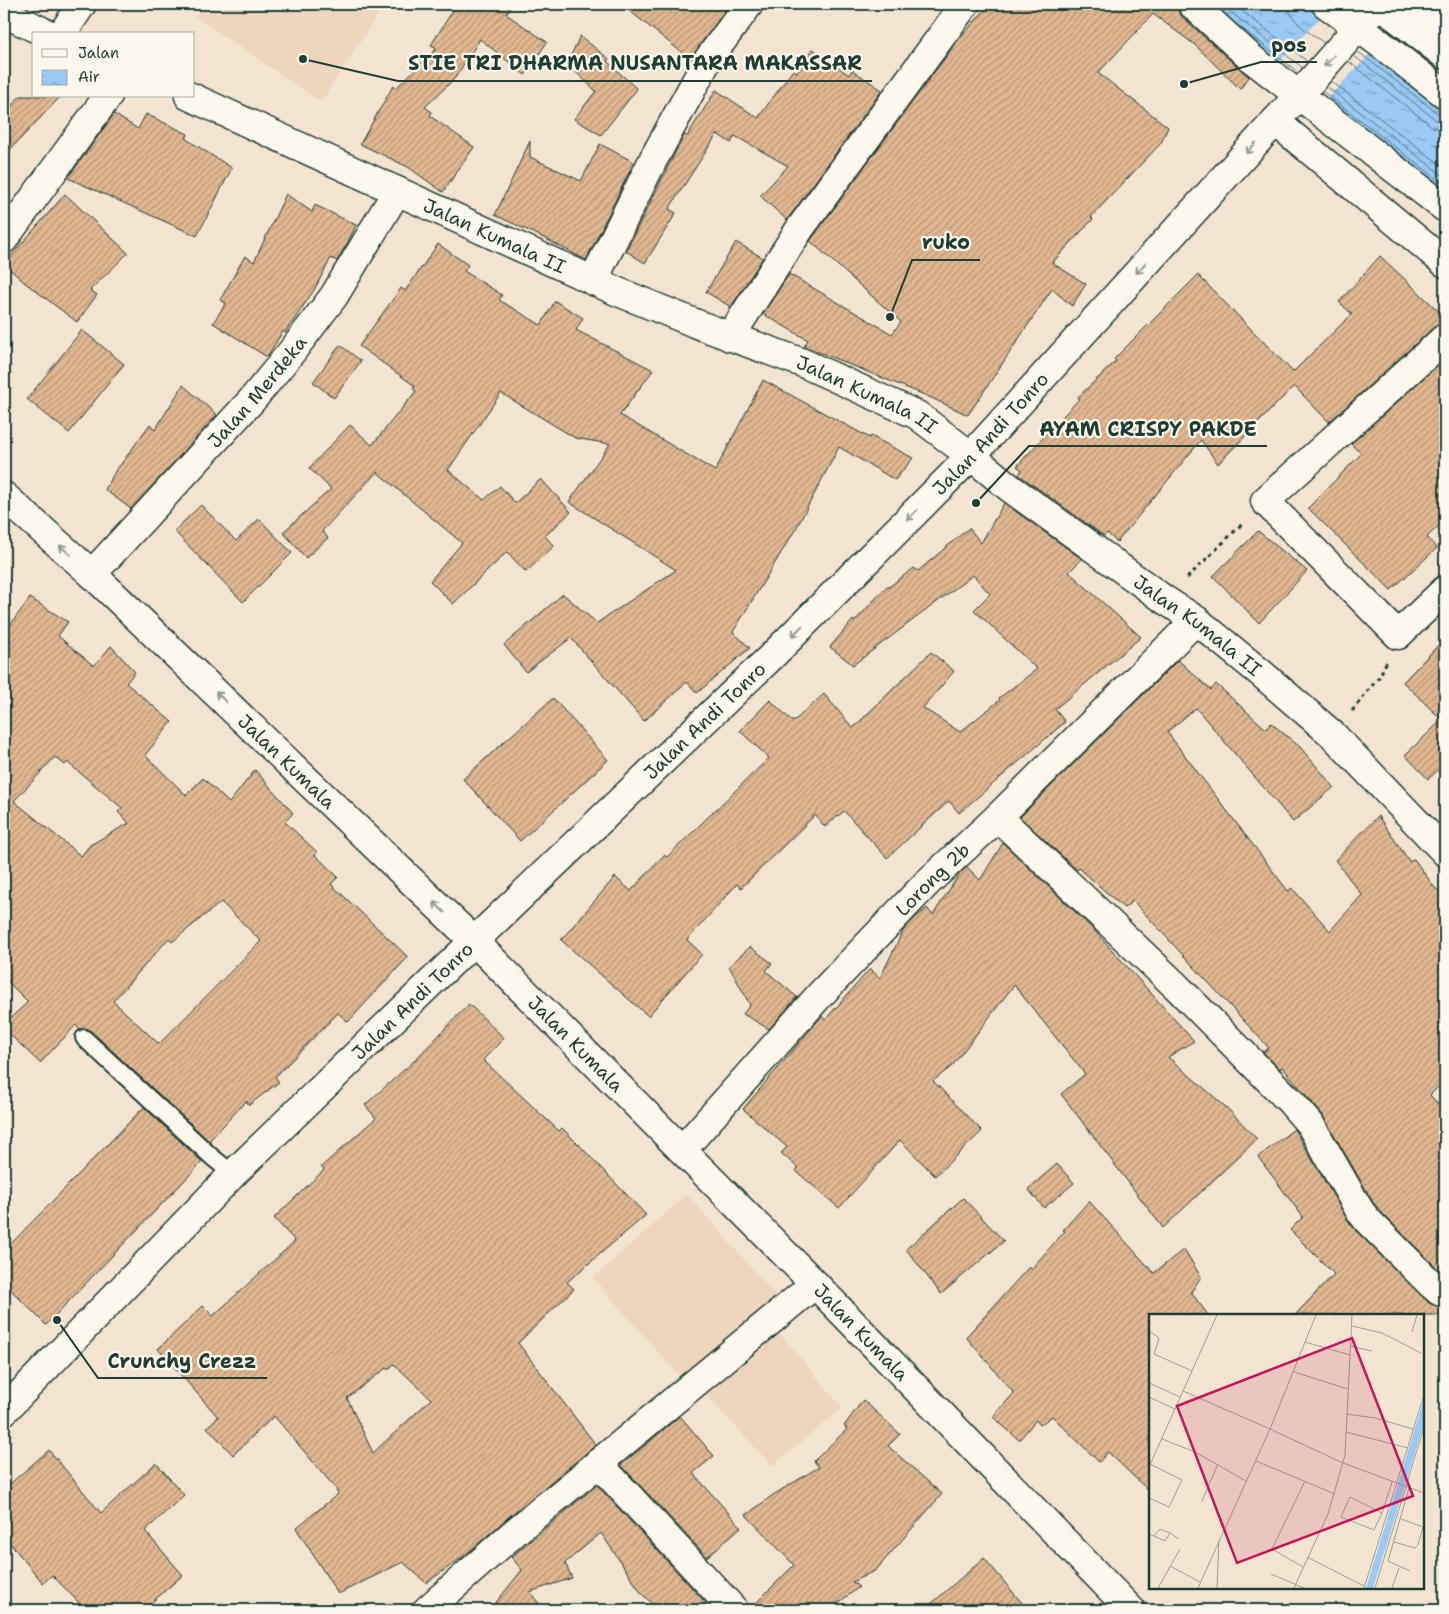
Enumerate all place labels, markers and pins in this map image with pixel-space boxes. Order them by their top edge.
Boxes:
callout: pos [1261,27,1317,62]
callout: STIE TRI DHARMA NUSANTARA MAKASSAR [398,46,872,81]
callout: ruko [912,225,980,260]
callout: AYAM CRISPY PAKDE [1029,411,1267,446]
callout: Crunchy Crezz [98,1343,267,1378]

